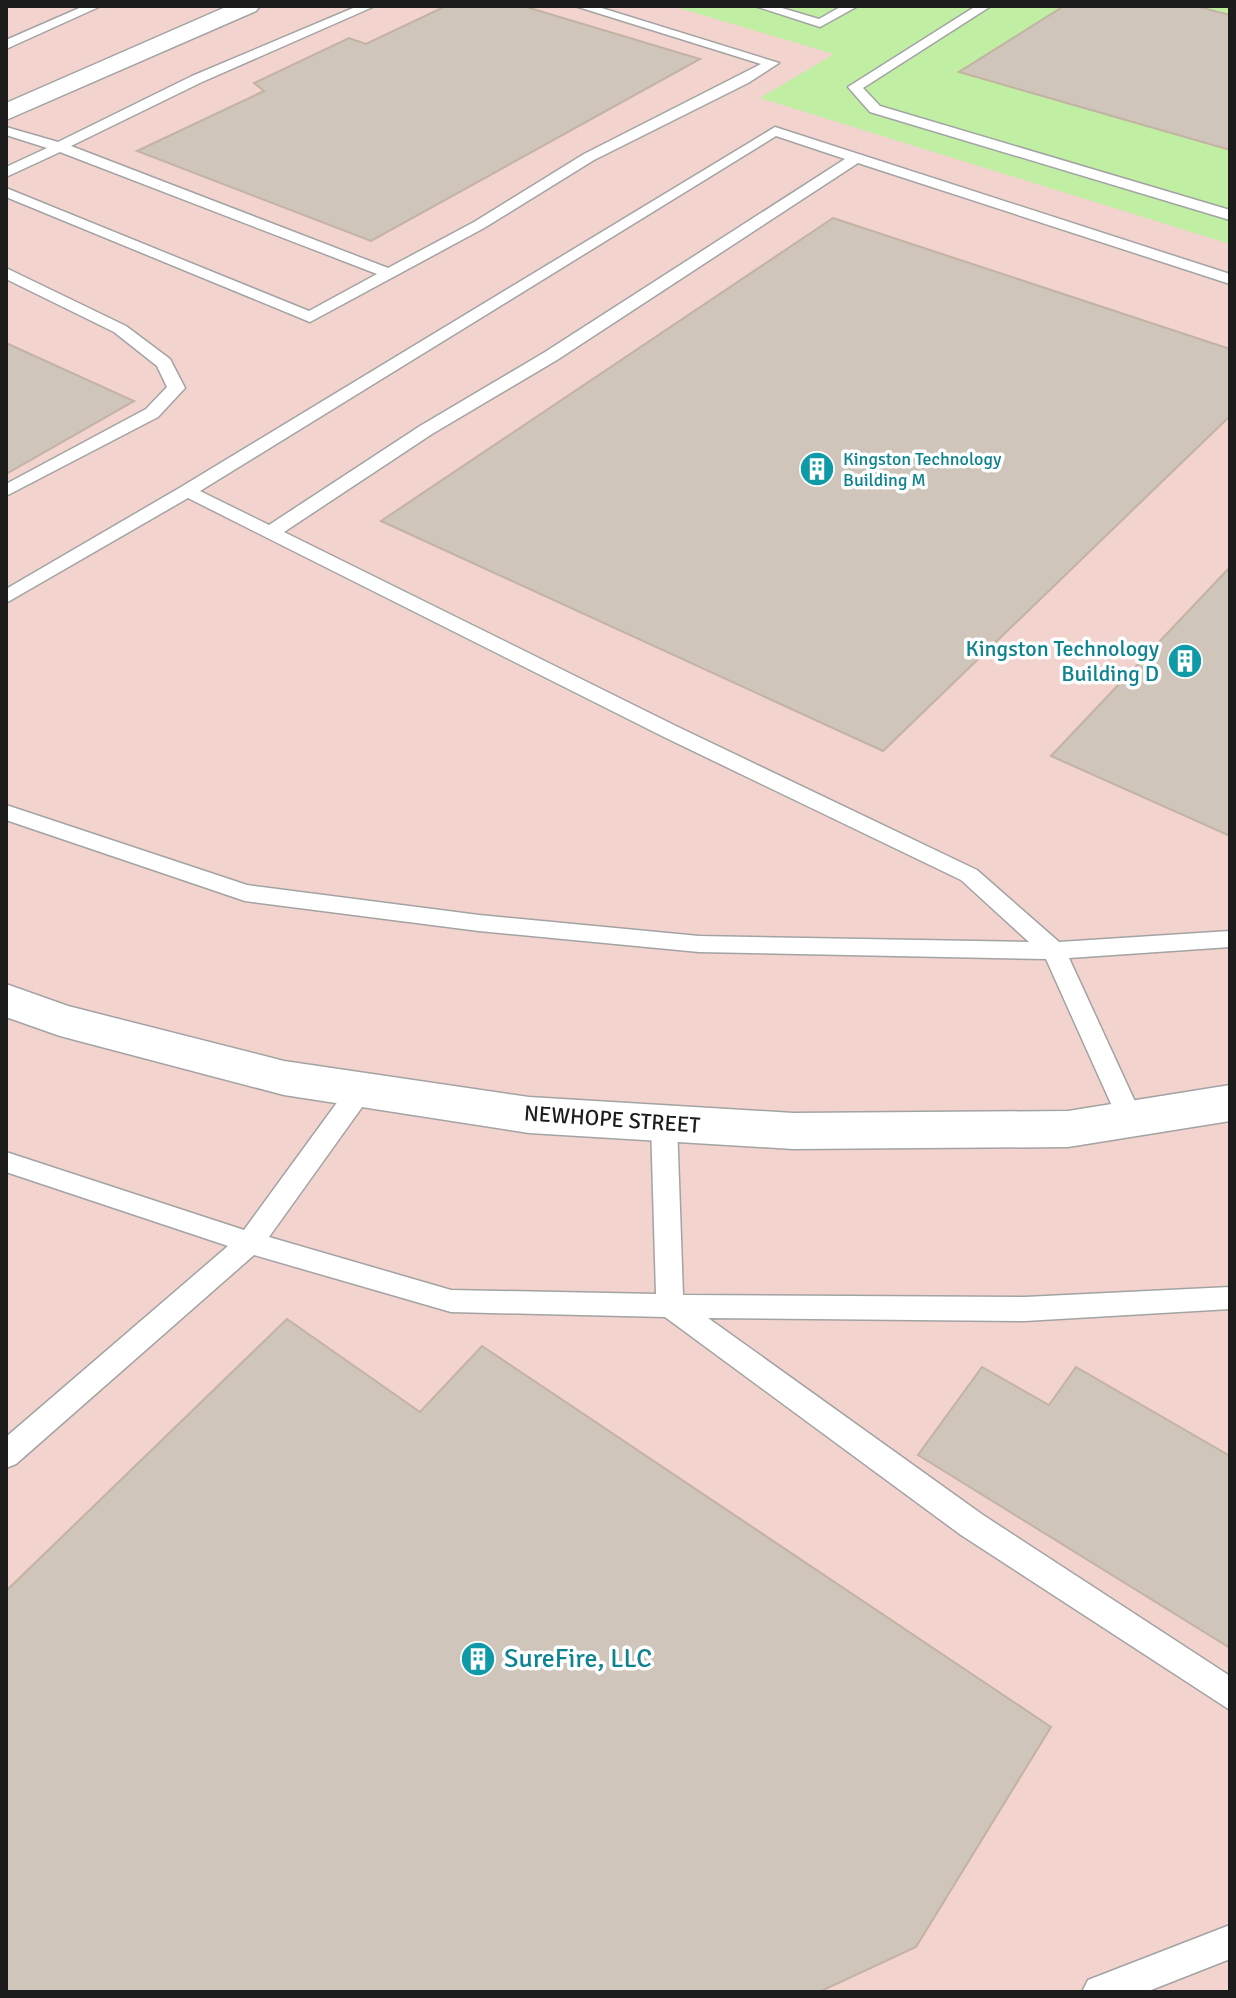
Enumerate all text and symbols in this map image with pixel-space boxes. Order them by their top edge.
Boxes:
place label: Kingston Technology Building M [843,448,1002,491]
building icon: Kingston Technology Building M [798,450,836,488]
place label: Kingston Technology Building D [966,635,1160,687]
building icon: Kingston Technology Building D [1166,642,1204,680]
street label: NEWHOPE STREET [523,1099,701,1139]
building icon: SureFire, LLC [459,1640,497,1678]
place label: SureFire, LLC [504,1643,652,1675]

